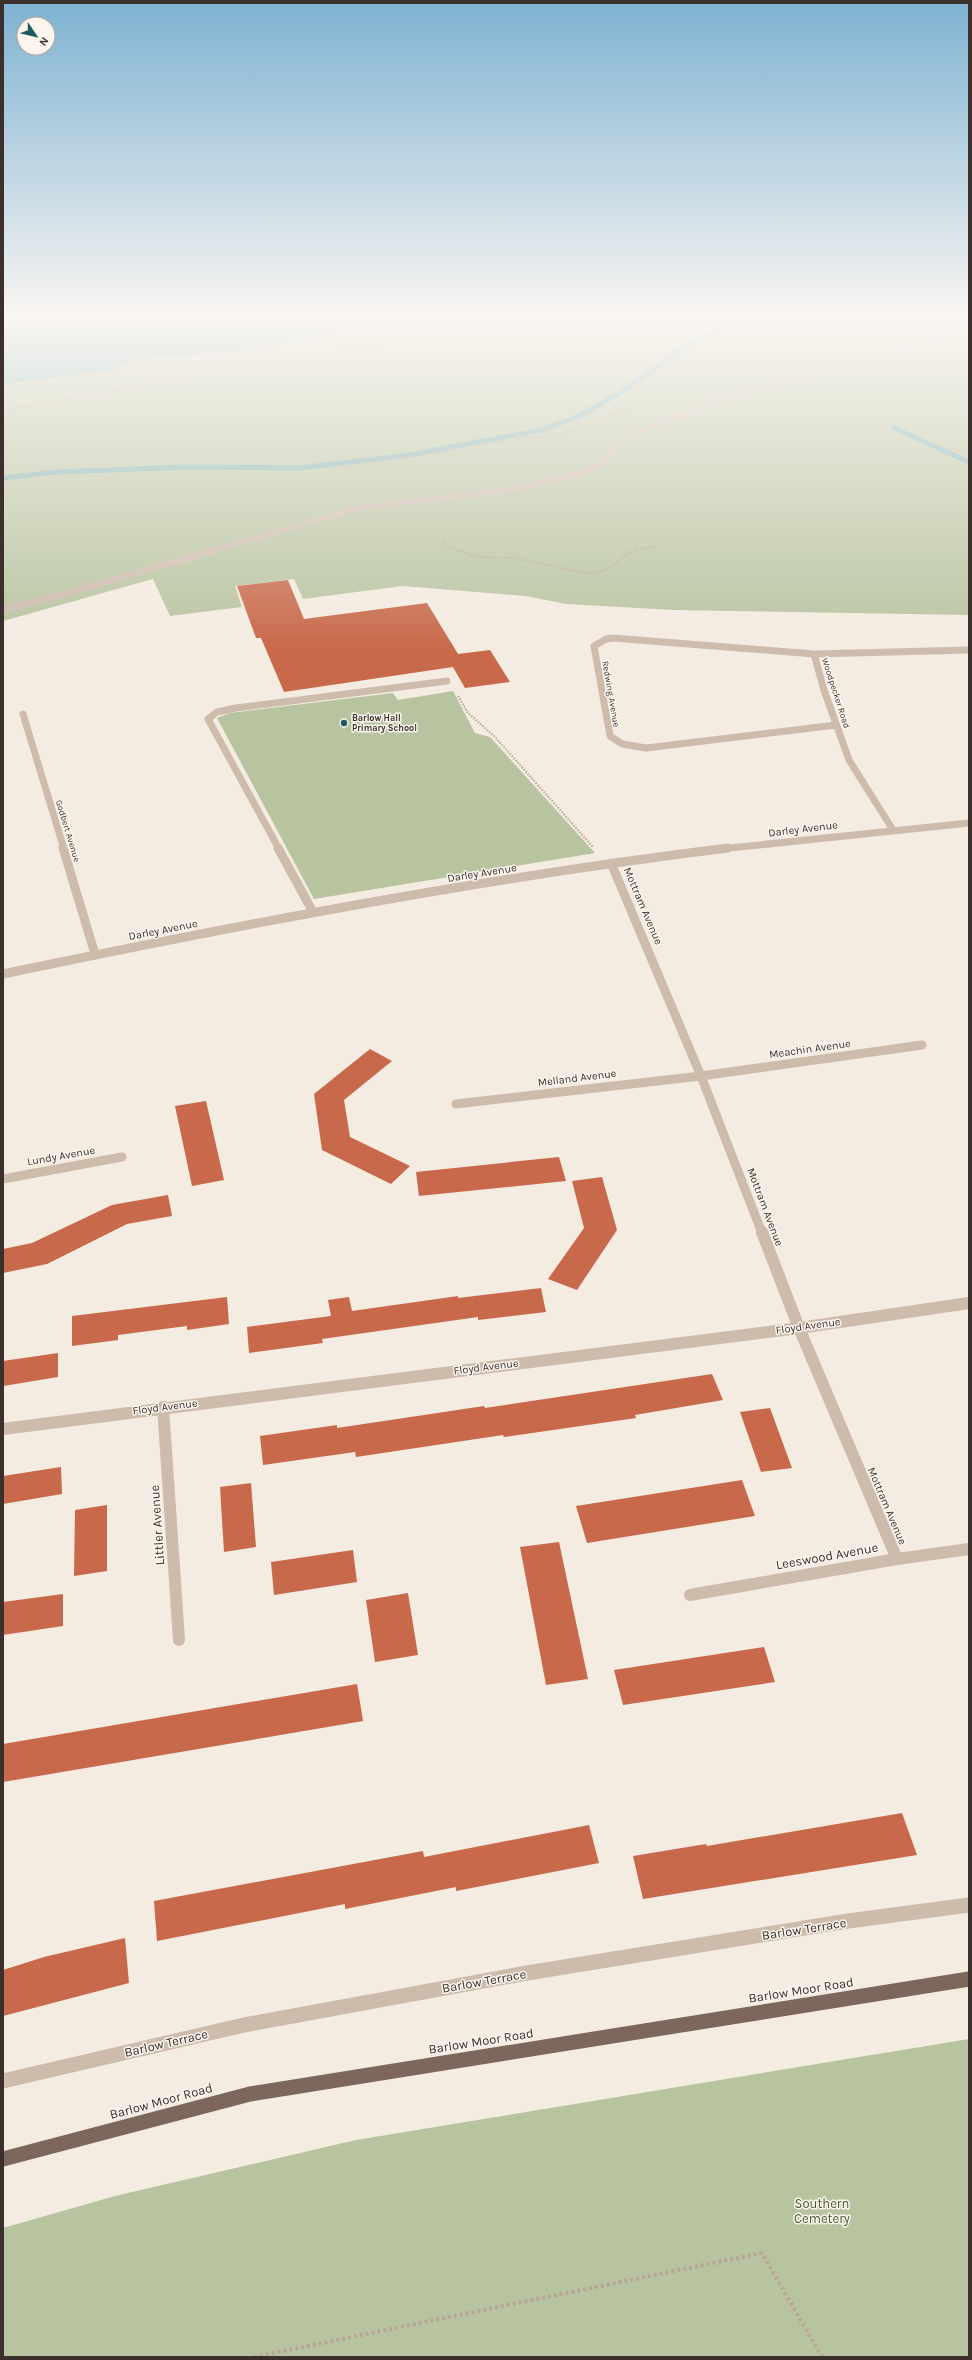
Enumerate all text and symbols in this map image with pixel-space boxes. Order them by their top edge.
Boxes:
north arrow [16,16,56,56]
text: N [36,34,51,48]
street label: Woodpecker Road [820,657,852,729]
street label: Redwing Avenue [600,660,622,728]
place label: Barlow Hall Primary School [352,713,417,733]
marker: Barlow Hall Primary School [339,718,349,728]
street label: Godbert Avenue [54,799,82,864]
street label: Darley Avenue [767,818,839,840]
street label: Darley Avenue [446,861,518,885]
street label: Mottram Avenue [621,865,665,947]
street label: Darley Avenue [127,917,199,943]
street label: Meachin Avenue [768,1037,852,1061]
street label: Melland Avenue [537,1067,617,1089]
street label: Lundy Avenue [26,1144,96,1168]
street label: Mottram Avenue [744,1166,786,1248]
street label: Floyd Avenue [775,1315,842,1337]
street label: Floyd Avenue [453,1357,520,1377]
street label: Floyd Avenue [132,1397,199,1417]
street label: Mottram Avenue [865,1465,909,1547]
street label: Littler Avenue [147,1484,167,1566]
street label: Leeswood Avenue [775,1540,880,1572]
street label: Barlow Terrace [761,1915,848,1943]
street label: Barlow Terrace [441,1966,528,1996]
street label: Barlow Moor Road [747,1974,855,2006]
street label: Barlow Moor Road [427,2025,535,2057]
street label: Barlow Terrace [123,2026,210,2060]
street label: Barlow Moor Road [108,2080,214,2122]
park label: Southern Cemetery [794,2196,850,2226]

